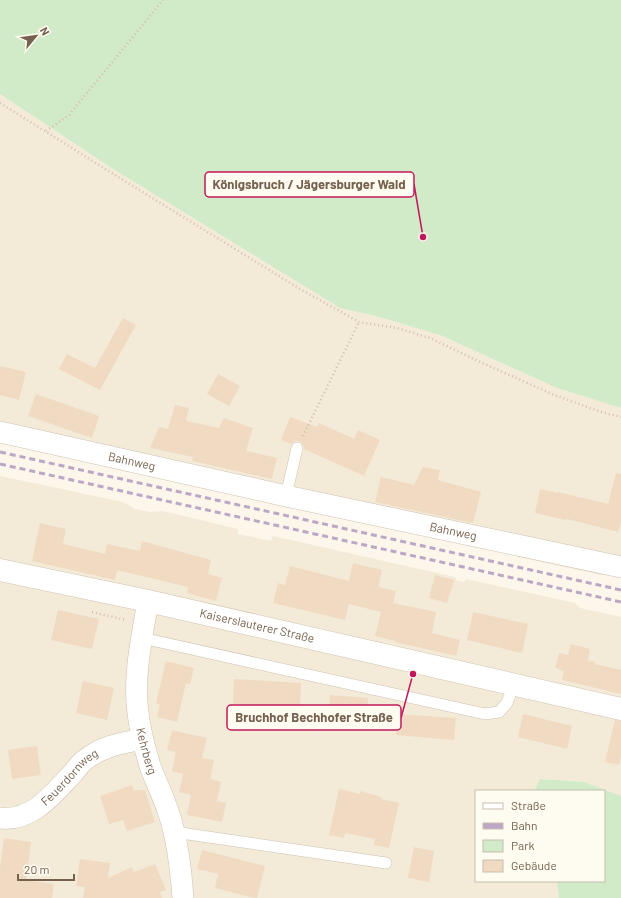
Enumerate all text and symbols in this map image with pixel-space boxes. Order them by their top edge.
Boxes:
north arrow [16,16,56,56]
text: N [38,25,53,37]
callout: Königsbruch / Jägersburger Wald [205,172,414,197]
text: Königsbruch / Jägersburger Wald [212,176,406,192]
street label: Bahnweg [107,448,157,473]
street label: Bahnweg [429,519,478,542]
street label: Kaiserslauterer Straße [198,605,316,645]
callout: Bruchhof Bechhofer Straße [227,705,401,730]
text: Bruchhof Bechhofer Straße [235,709,393,725]
street label: Kehrberg [134,726,161,776]
street label: Feuerdornweg [38,745,100,808]
legend [475,790,605,882]
text: Straße [511,798,546,812]
text: Bahn [511,818,538,832]
text: Park [511,838,535,852]
scale bar [18,856,74,882]
text: Gebäude [511,858,557,872]
text: 20 m [24,862,50,876]

